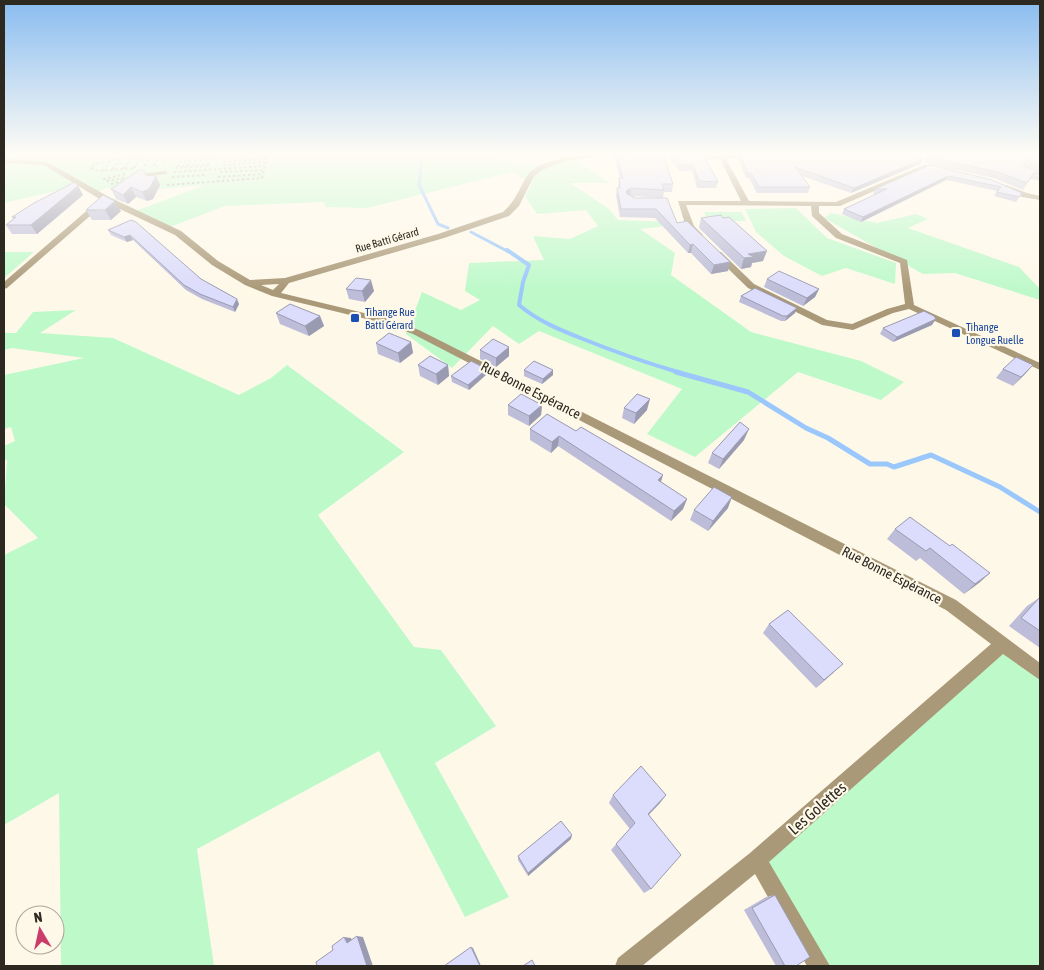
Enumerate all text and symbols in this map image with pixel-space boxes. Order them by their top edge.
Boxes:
street label: Rue Batti Gérard [354,225,420,255]
place label: Tihange Rue Batti Gérard [365,306,415,331]
marker: Tihange Rue Batti Gérard [349,312,361,324]
place label: Tihange Longue Ruelle [966,321,1024,346]
marker: Tihange Longue Ruelle [950,327,962,339]
street label: Rue Bonne Espérance [478,358,584,422]
street label: Rue Bonne Espérance [839,543,945,607]
street label: Les Golettes [784,778,850,838]
north arrow [15,905,65,955]
text: N [33,909,43,926]

